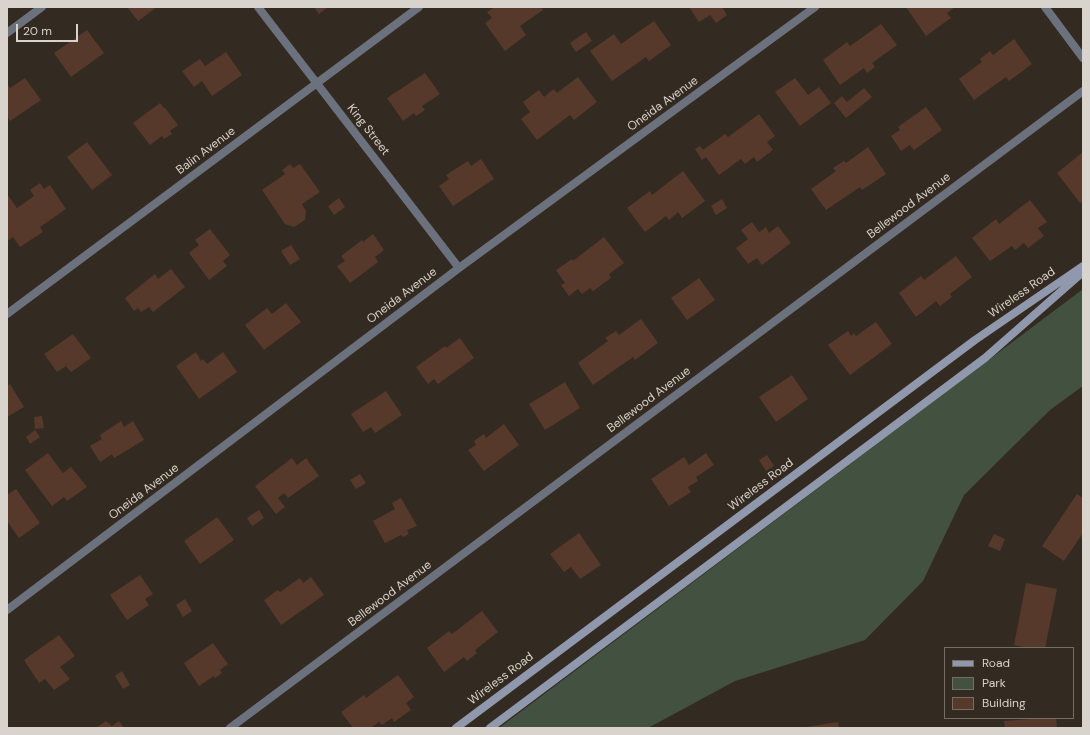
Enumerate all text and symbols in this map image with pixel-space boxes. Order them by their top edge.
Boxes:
scale bar [18,16,80,42]
text: 20 m [23,23,52,39]
street label: Oneida Avenue [625,74,701,134]
street label: King Street [344,102,392,158]
street label: Balin Avenue [174,124,238,178]
street label: Bellewood Avenue [864,170,954,242]
street label: Oneida Avenue [364,265,440,327]
street label: Wireless Road [986,265,1058,321]
street label: Bellewood Avenue [604,364,694,436]
street label: Wireless Road [725,456,797,514]
street label: Oneida Avenue [106,461,182,523]
street label: Bellewood Avenue [345,558,435,630]
legend [944,647,1074,719]
street label: Wireless Road [465,650,537,708]
text: Road [982,655,1010,671]
text: Park [982,675,1006,691]
text: Building [982,695,1026,711]

